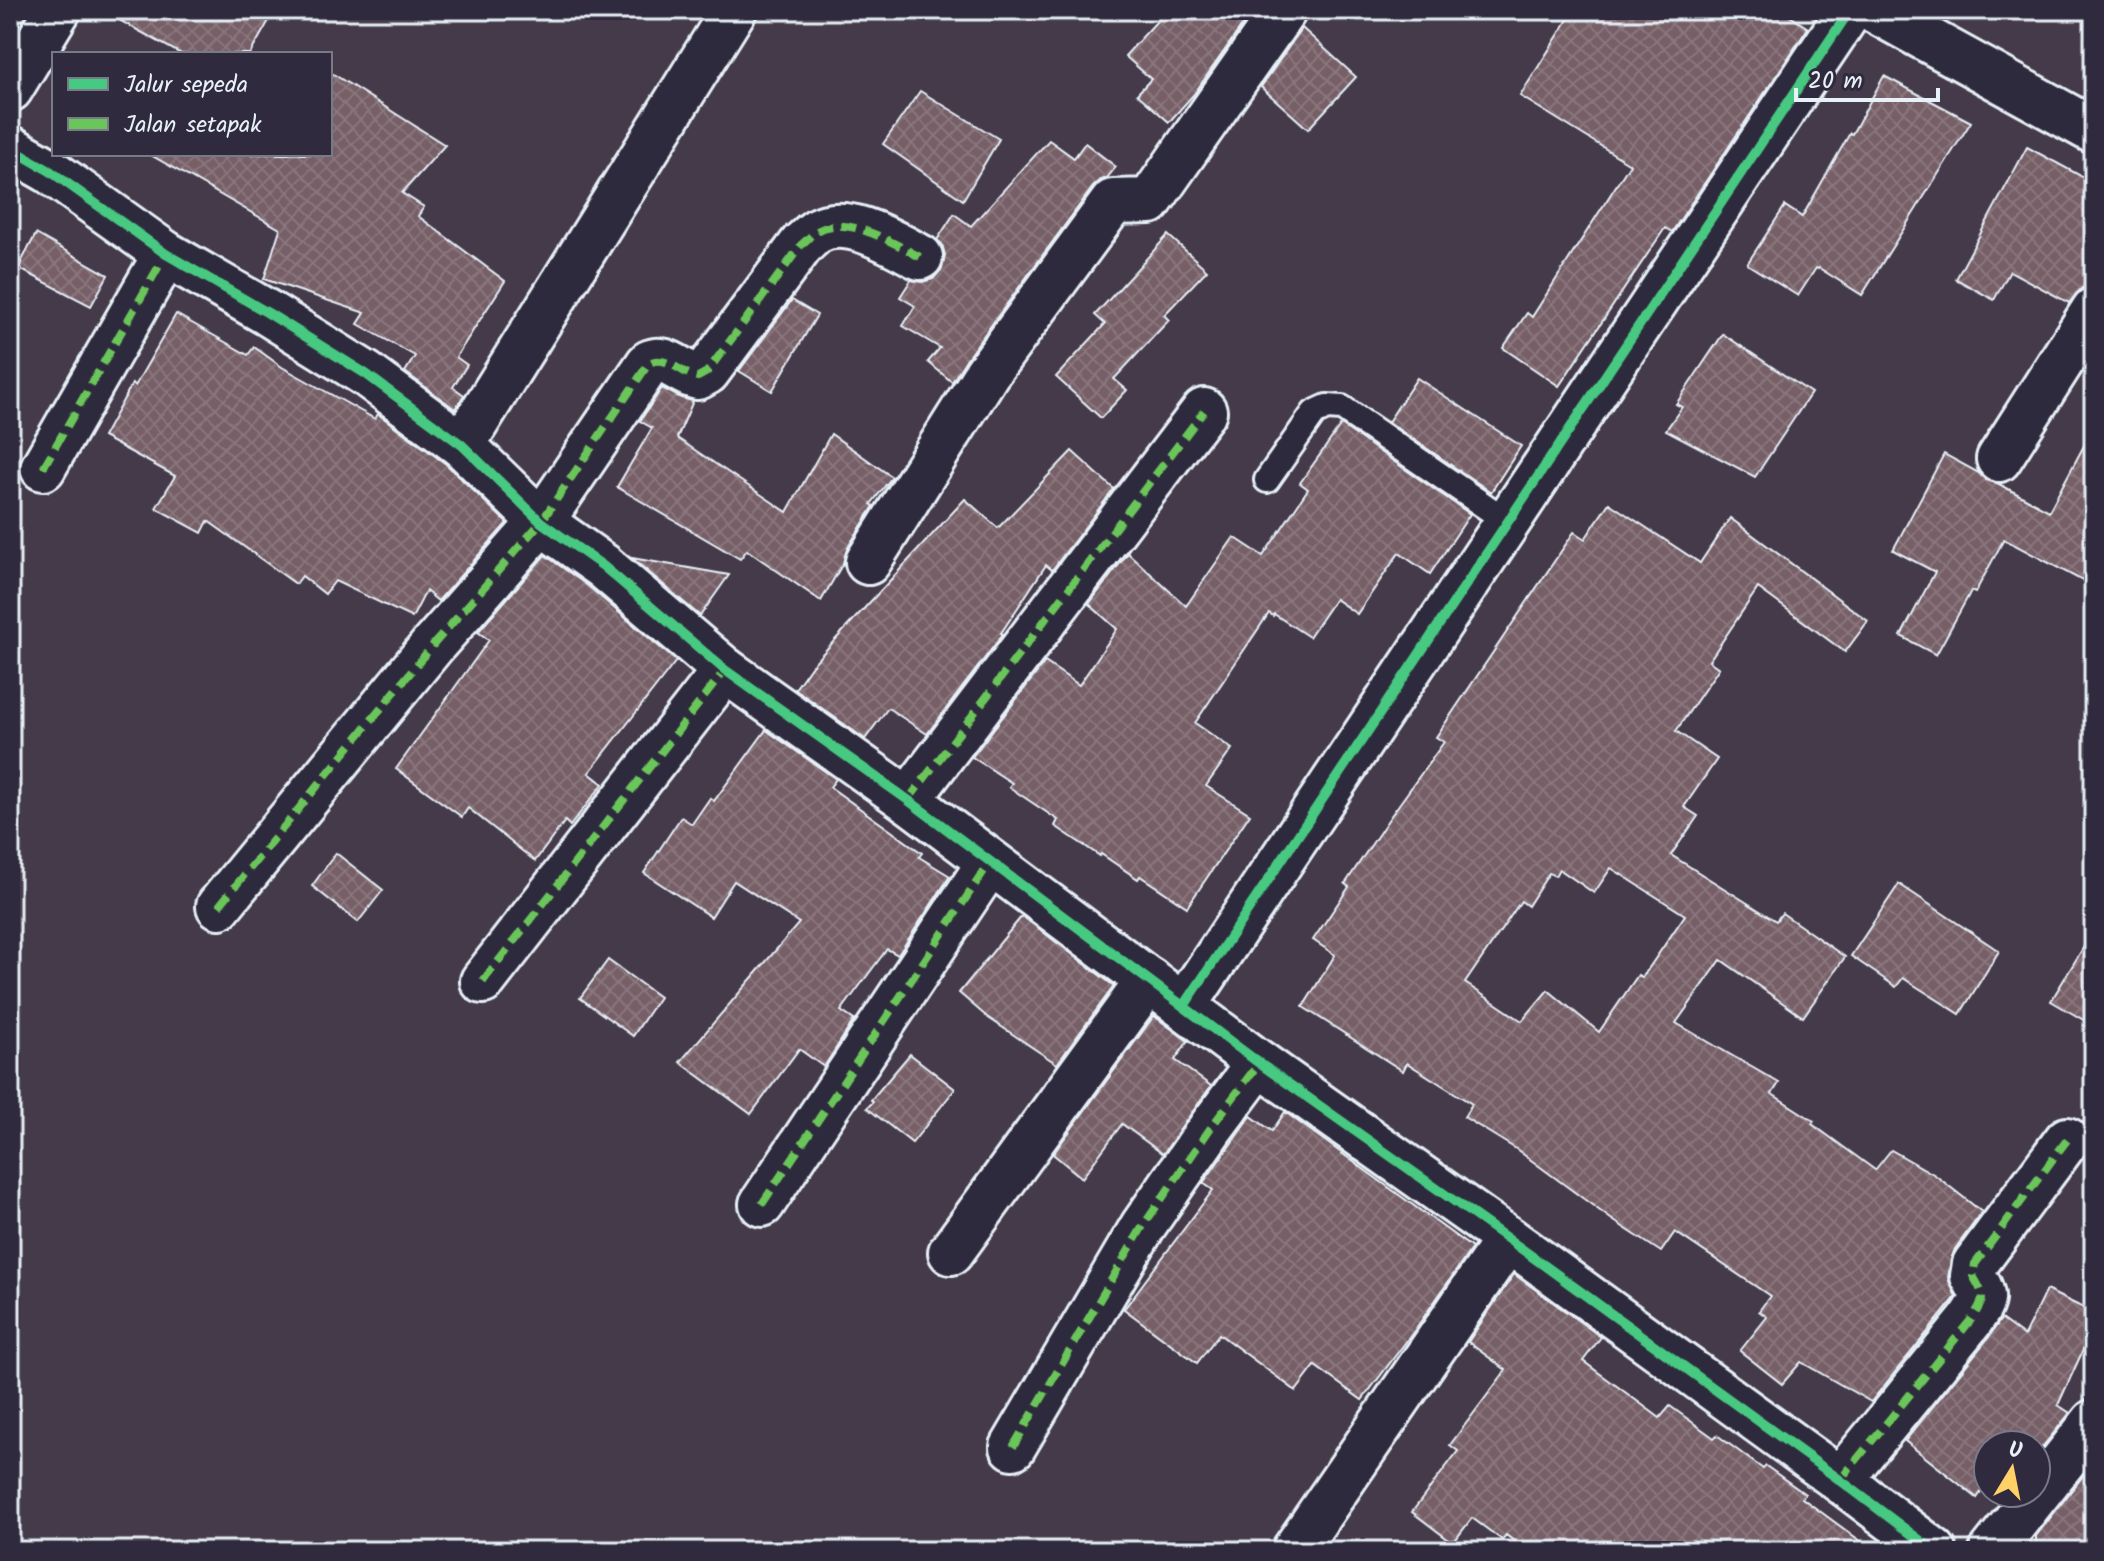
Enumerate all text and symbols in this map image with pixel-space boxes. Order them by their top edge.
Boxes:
legend [52,52,332,156]
scale bar [1796,52,1938,102]
text: 20 m [1808,62,1863,101]
text: Jalur sepeda [124,66,248,105]
text: Jalan setapak [124,106,262,145]
north arrow [1972,1429,2052,1509]
text: U [2006,1433,2025,1470]

